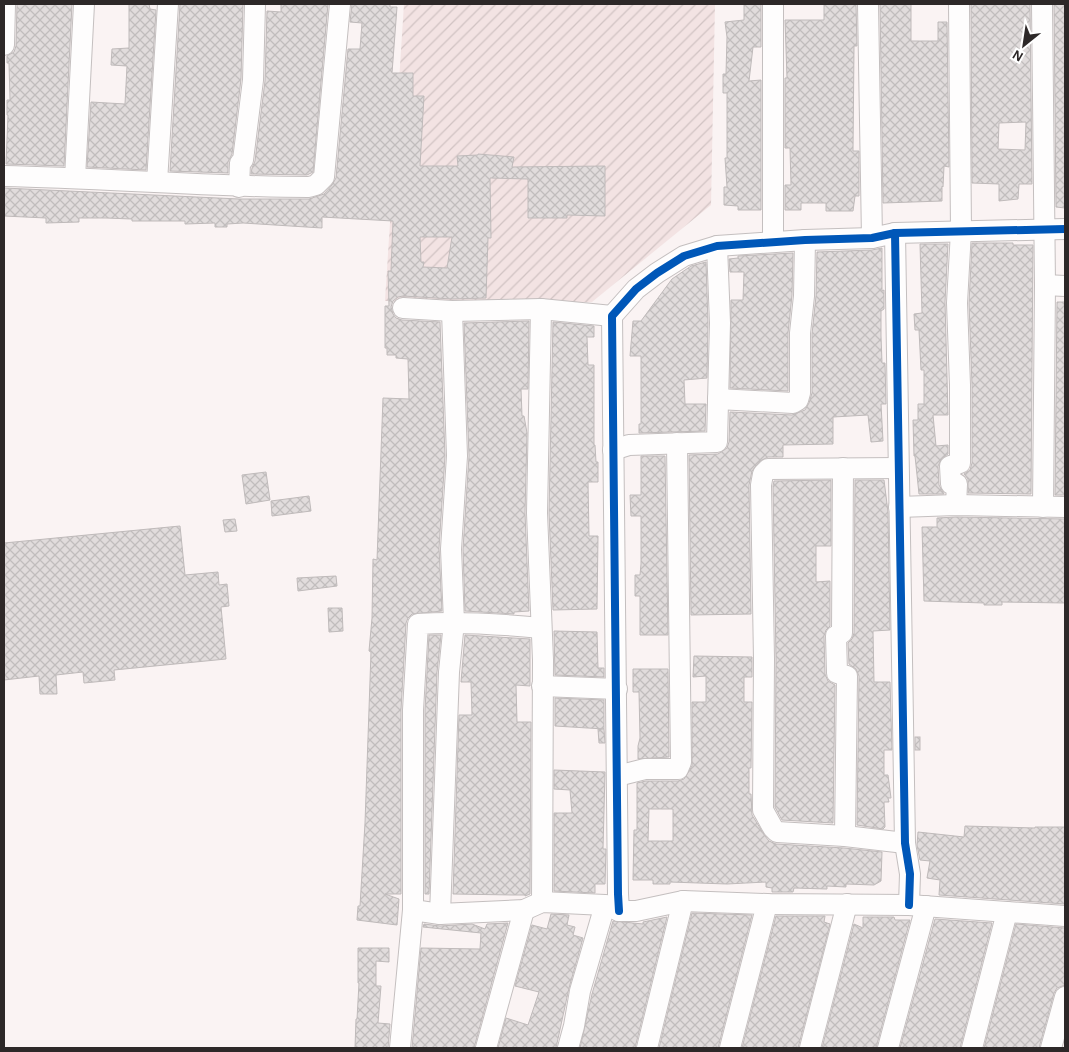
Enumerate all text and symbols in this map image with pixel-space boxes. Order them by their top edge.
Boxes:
north arrow [999,20,1049,70]
text: N [1010,47,1026,64]

